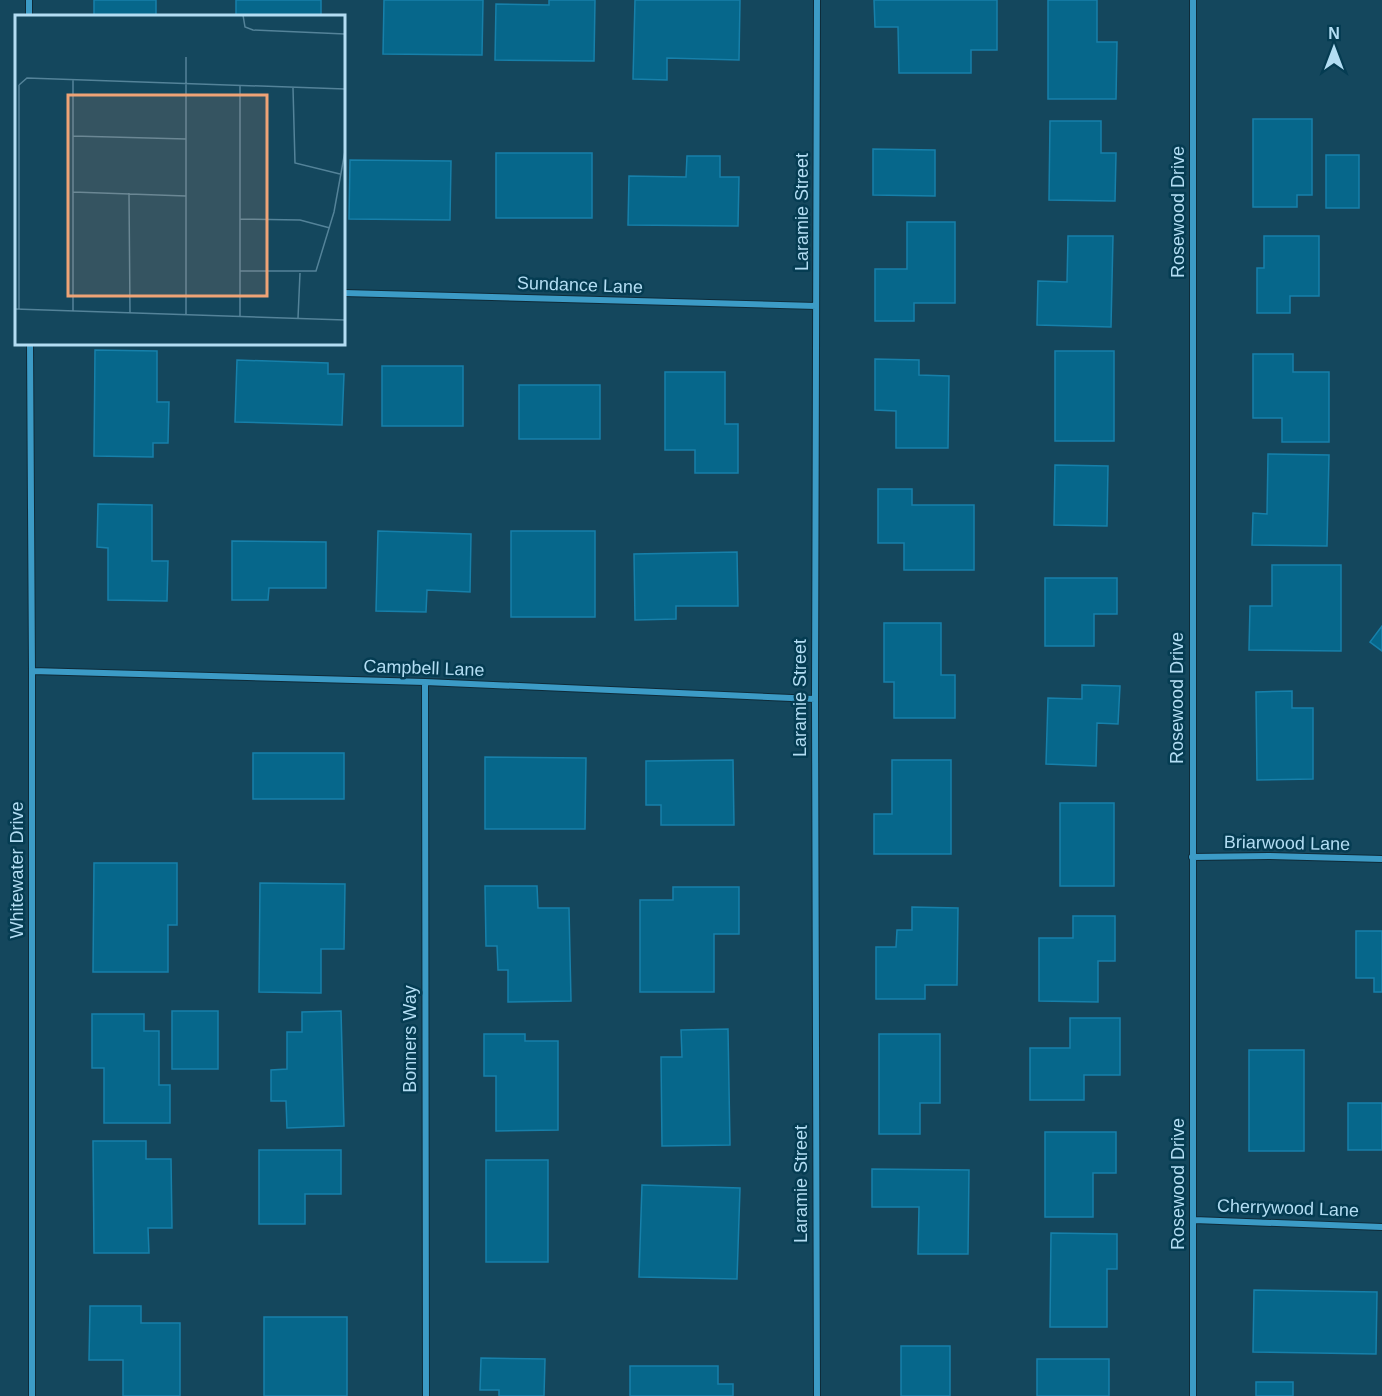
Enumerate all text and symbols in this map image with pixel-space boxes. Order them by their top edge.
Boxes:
inset map [15,15,345,345]
north arrow [1304,18,1364,78]
text: N [1328,25,1340,42]
street label: Rosewood Drive [1168,146,1188,278]
street label: Laramie Street [792,153,812,271]
street label: Sundance Lane [517,273,643,297]
street label: Rosewood Drive [1167,632,1187,764]
street label: Laramie Street [790,639,810,757]
street label: Campbell Lane [363,656,485,680]
street label: Whitewater Drive [7,801,27,939]
street label: Briarwood Lane [1224,832,1350,854]
street label: Bonners Way [400,985,420,1093]
street label: Rosewood Drive [1168,1118,1188,1250]
street label: Laramie Street [791,1125,811,1243]
street label: Cherrywood Lane [1217,1196,1359,1220]

